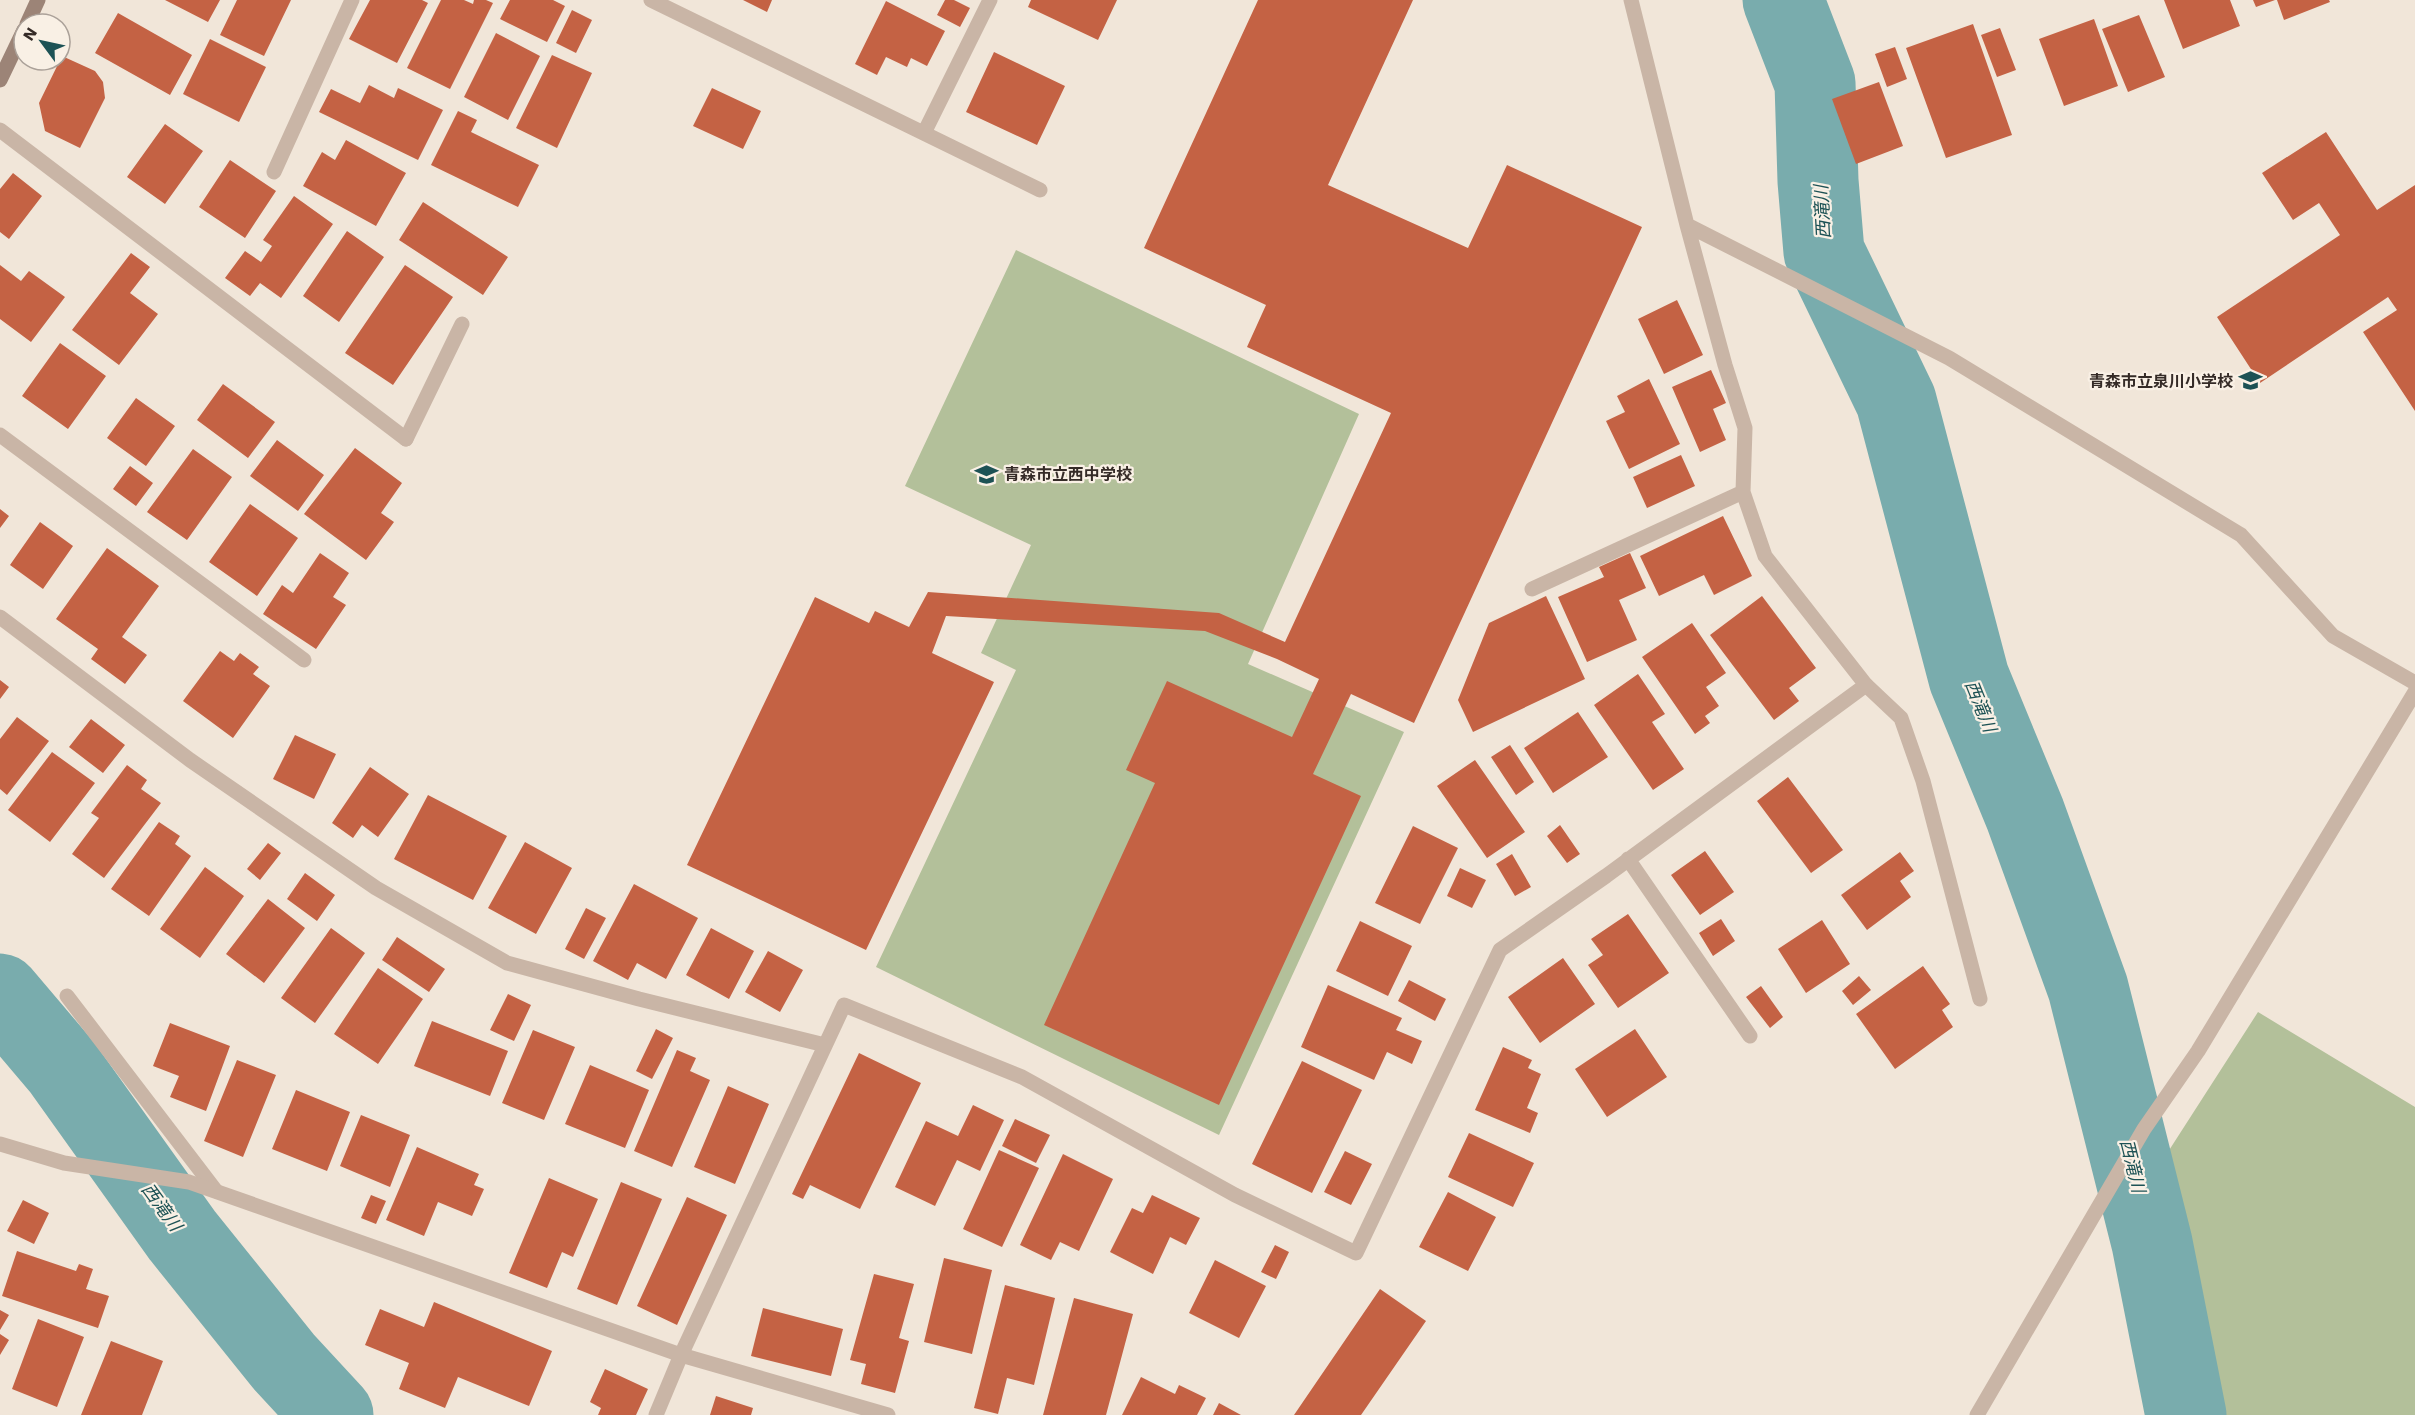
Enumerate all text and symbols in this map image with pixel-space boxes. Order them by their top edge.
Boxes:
north arrow [12,12,72,72]
text: N [19,24,41,44]
water label: 西滝川 [1810,182,1834,240]
school or university icon: 青森市立泉川小学校 [2238,368,2264,394]
place label: 青森市立泉川小学校 [2089,372,2233,391]
school or university icon: 青森市立西中学校 [973,461,999,487]
place label: 青森市立西中学校 [1004,465,1132,484]
water label: 西滝川 [1961,677,2002,737]
water label: 西滝川 [2116,1137,2150,1197]
water label: 西滝川 [138,1179,188,1237]

